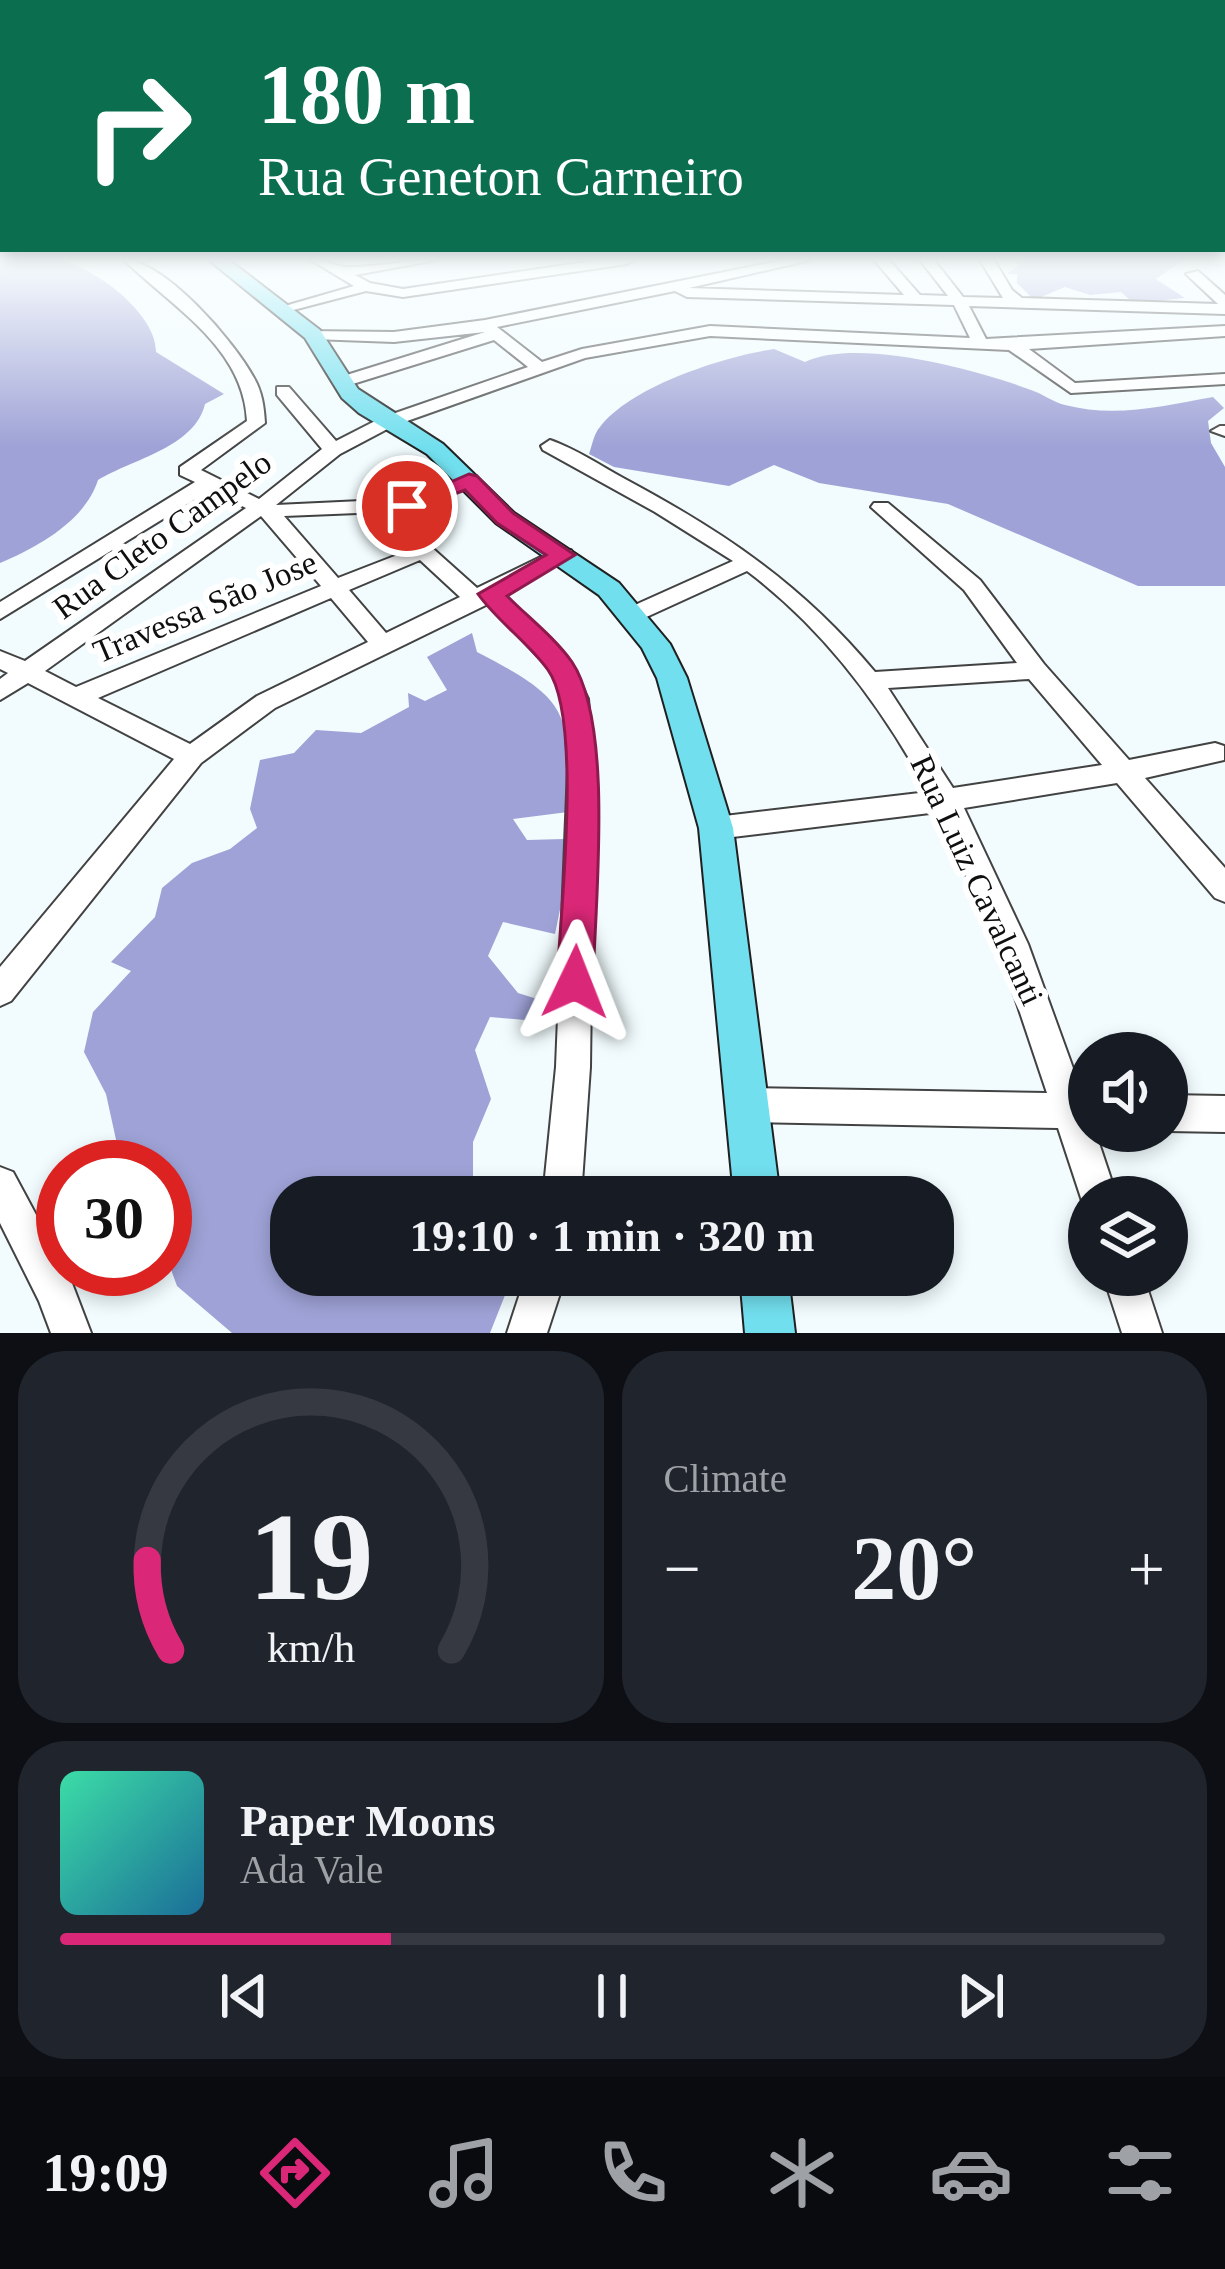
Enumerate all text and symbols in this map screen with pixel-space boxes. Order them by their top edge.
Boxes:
icon: right [60,48,216,204]
text: 180 m [258,48,475,141]
text: Rua Geneton Carneiro [258,147,744,207]
street label: Rua Cleto Campelo [46,444,278,626]
pin [356,455,458,557]
icon: arrive [374,473,440,539]
street label: Travessa São Jose [88,544,322,670]
street label: Rua Luiz Cavalcanti [903,749,1051,1011]
position arrow [512,919,638,1045]
map controls [1068,1032,1188,1296]
button: sound [1068,1032,1188,1152]
speed limit sign: 30 [36,1140,192,1296]
button: layers [1068,1176,1188,1296]
text: 19:10 · 1 min · 320 m [410,1211,815,1261]
text: Climate [664,1457,787,1500]
text: 19 [248,1488,373,1626]
text: 20° [851,1519,977,1618]
text: − [664,1532,701,1605]
text: + [1128,1532,1165,1605]
text: km/h [267,1624,355,1671]
text: Paper Moons [240,1796,495,1846]
text: Ada Vale [240,1848,383,1891]
icon: previous [211,1963,277,2029]
icon: pause [579,1963,645,2029]
icon: next [948,1963,1014,2029]
icon: directions [253,2131,337,2215]
icon: music [422,2131,506,2215]
icon: phone [591,2131,675,2215]
icon: climate [760,2131,844,2215]
icon: car [929,2131,1013,2215]
icon: filters [1098,2131,1182,2215]
text: 19:09 [43,2143,168,2203]

